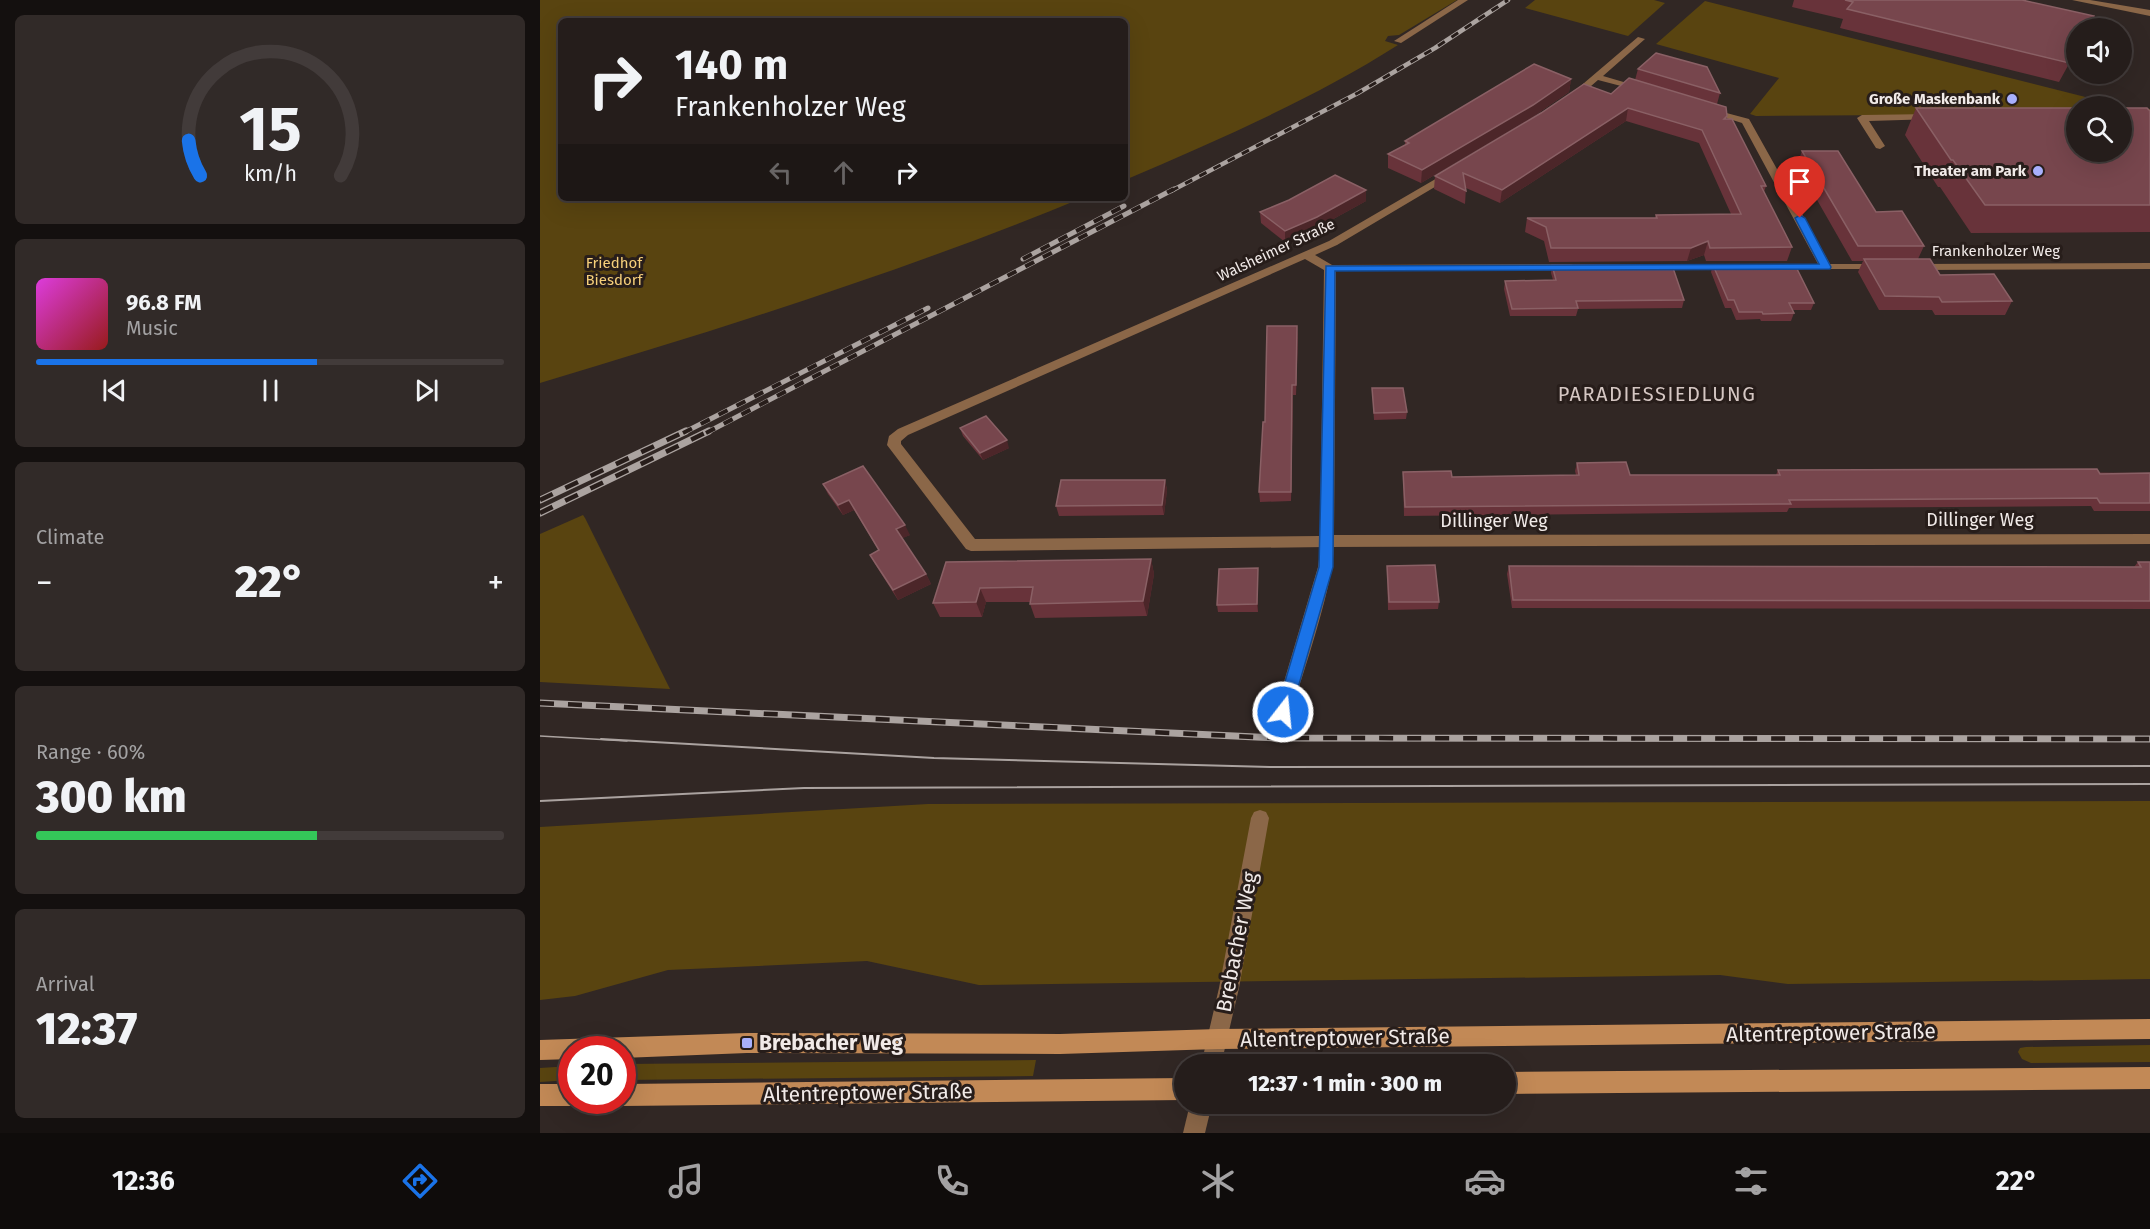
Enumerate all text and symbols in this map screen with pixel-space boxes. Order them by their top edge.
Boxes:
map controls [2066,18,2132,162]
button: sound [2066,18,2132,84]
text: 140 m [675,40,788,90]
icon: right [576,42,654,120]
place label: Große Maskenbank [1869,90,2001,108]
text: Frankenholzer Weg [675,91,906,123]
text: 15 [239,92,301,167]
marker: Große Maskenbank [2005,92,2019,106]
button: search [2066,96,2132,162]
icon: left [764,156,797,189]
icon: ahead [827,156,860,189]
icon: right [890,156,923,189]
pin [1774,156,1825,218]
text: km/h [243,162,297,188]
place label: Theater am Park [1914,162,2027,180]
marker: Theater am Park [2031,164,2045,178]
icon: arrive [1783,165,1816,198]
street label: Walsheimer Straße [1214,215,1338,285]
street label: Frankenholzer Weg [1932,242,2060,260]
park label: Friedhof Biesdorf [585,254,644,289]
text: 96.8 FM [126,289,201,316]
text: Music [126,316,178,340]
icon: previous [98,374,131,407]
icon: pause [254,374,287,407]
icon: next [410,374,443,407]
district label: PARADIESSIEDLUNG [1558,382,1756,406]
street label: Dillinger Weg [1926,509,2034,531]
street label: Dillinger Weg [1440,510,1548,532]
text: Climate [36,525,104,549]
text: 22° [235,555,305,609]
text: − [36,563,53,603]
text: + [488,563,504,603]
position arrow [1251,680,1315,744]
text: Range · 60% [36,740,145,764]
text: 300 km [36,770,187,824]
street label: Brebacher Weg [1211,870,1263,1014]
text: Arrival [36,972,95,996]
text: 12:37 [36,1002,137,1056]
street label: Altentreptower Straße [1726,1018,1936,1048]
street label: Altentreptower Straße [1240,1023,1450,1053]
place label: Brebacher Weg [759,1030,904,1056]
speed limit sign: 20 [558,1036,636,1114]
marker: Brebacher Weg [740,1036,754,1050]
text: 12:37 · 1 min · 300 m [1248,1070,1442,1097]
street label: Altentreptower Straße [763,1078,973,1108]
icon: directions [399,1160,441,1202]
icon: music [665,1160,707,1202]
icon: phone [931,1160,973,1202]
icon: climate [1197,1160,1239,1202]
icon: car [1464,1160,1506,1202]
icon: filters [1730,1160,1772,1202]
text: 12:36 [112,1165,175,1197]
text: 22° [1996,1165,2038,1197]

